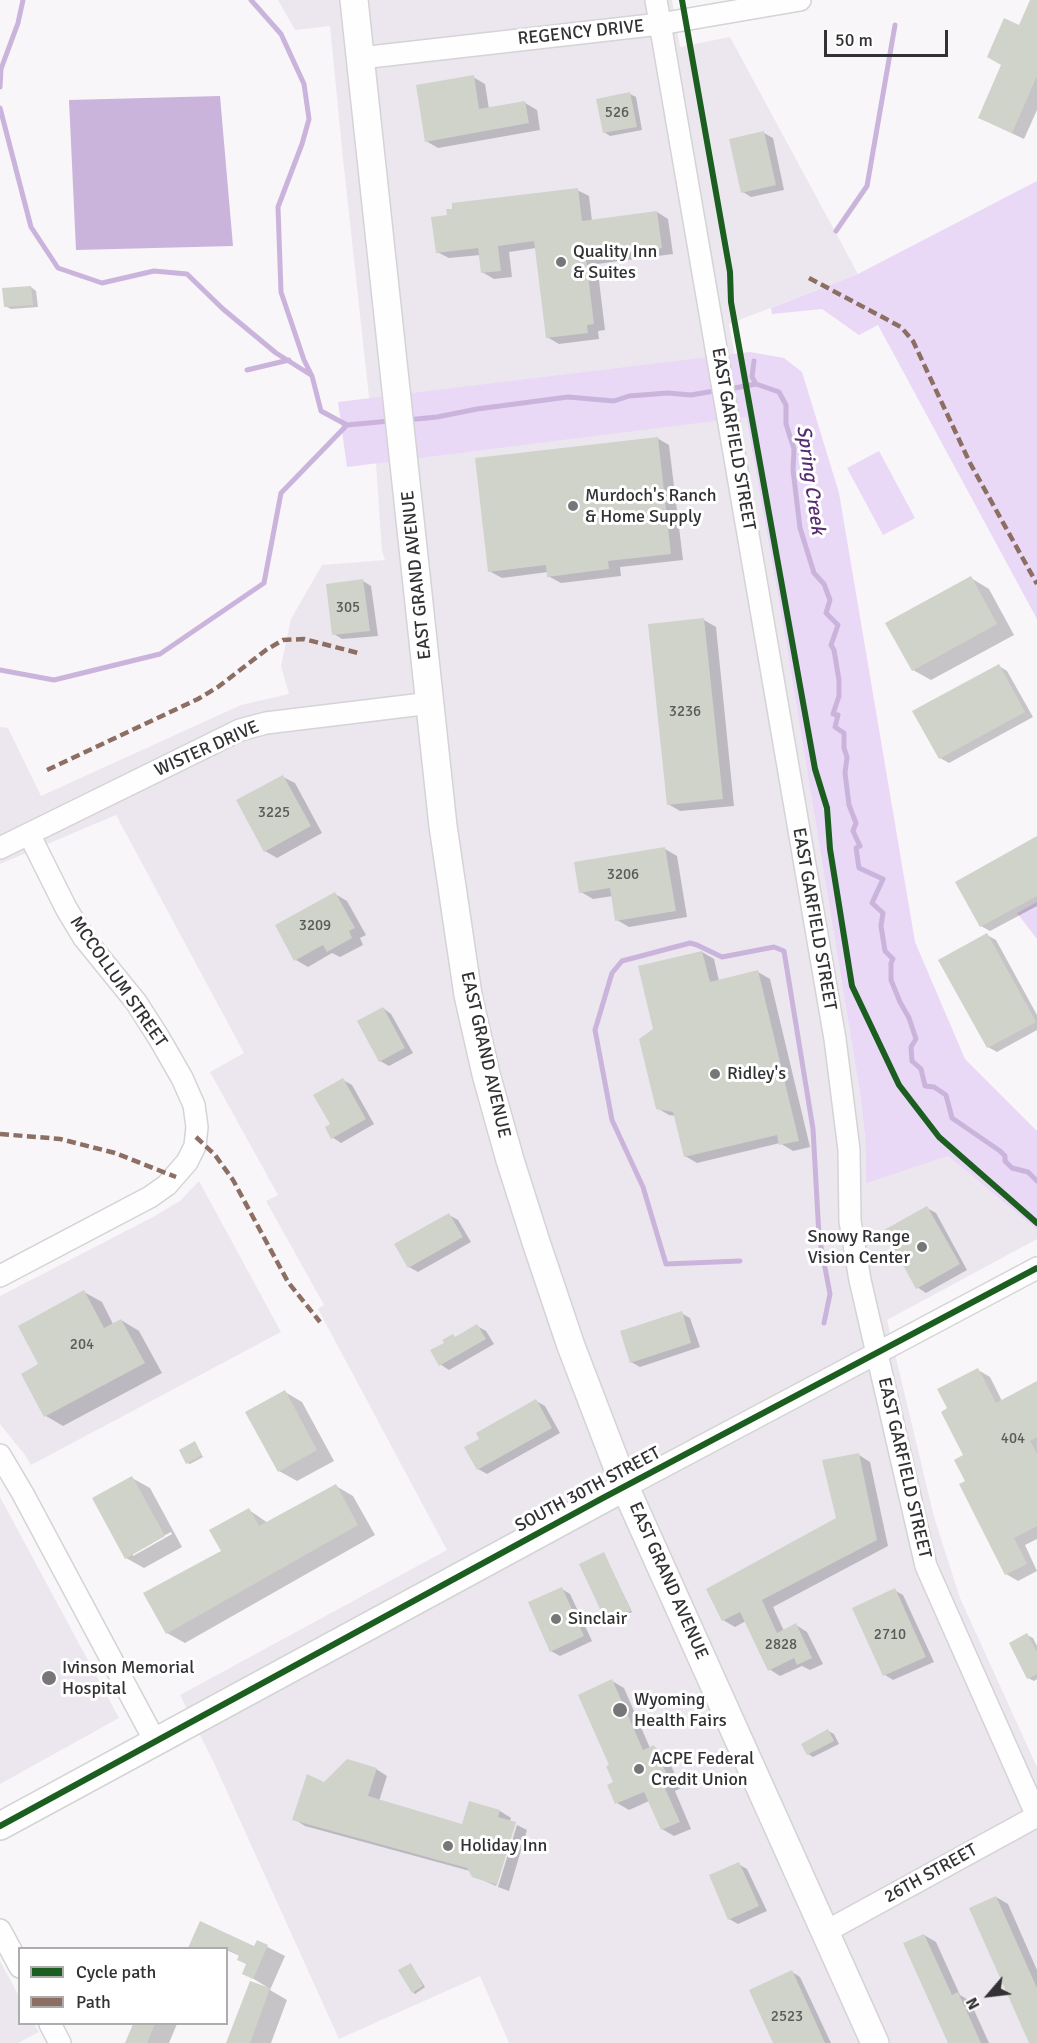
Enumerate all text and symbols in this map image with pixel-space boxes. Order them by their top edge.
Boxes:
street label: REGENCY DRIVE [517,16,645,50]
scale bar [827,18,952,56]
text: 50 m [835,29,873,51]
house number: 526 [605,104,629,122]
place label: Quality Inn & Suites [573,241,657,284]
marker: Quality Inn & Suites [554,255,568,269]
street label: EAST GARFIELD STREET [706,346,760,532]
water label: Spring Creek [790,424,830,536]
place label: Murdoch's Ranch & Home Supply [585,485,716,528]
street label: EAST GRAND AVENUE [397,489,437,661]
marker: Murdoch's Ranch & Home Supply [566,499,580,513]
house number: 305 [336,599,360,617]
house number: 3236 [669,703,701,721]
street label: WISTER DRIVE [151,716,263,782]
house number: 3225 [258,804,290,822]
street label: EAST GARFIELD STREET [787,826,841,1012]
house number: 3206 [607,866,639,884]
street label: MCCOLLUM STREET [65,912,171,1052]
house number: 3209 [299,917,331,935]
street label: EAST GRAND AVENUE [455,970,515,1140]
place label: Ridley's [727,1063,786,1085]
marker: Ridley's [708,1067,722,1081]
place label: Snowy Range Vision Center [807,1226,910,1268]
marker: Snowy Range Vision Center [915,1240,929,1254]
house number: 204 [70,1336,94,1354]
street label: EAST GARFIELD STREET [873,1375,935,1561]
house number: 404 [1001,1430,1025,1448]
street label: SOUTH 30TH STREET [512,1443,664,1537]
street label: EAST GRAND AVENUE [624,1499,712,1663]
place label: Sinclair [568,1608,627,1630]
marker: Sinclair [549,1612,563,1626]
house number: 2710 [874,1626,906,1644]
house number: 2828 [765,1636,797,1654]
place label: Ivinson Memorial Hospital [62,1657,194,1700]
marker: Ivinson Memorial Hospital [40,1669,58,1687]
place label: Wyoming Health Fairs [634,1689,727,1732]
marker: Wyoming Health Fairs [611,1701,629,1719]
place label: ACPE Federal Credit Union [651,1748,754,1790]
marker: ACPE Federal Credit Union [632,1762,646,1776]
place label: Holiday Inn [460,1835,547,1857]
marker: Holiday Inn [441,1839,455,1853]
street label: 26TH STREET [881,1840,981,1908]
legend [18,1947,228,2025]
text: Cycle path [76,1961,156,1983]
north arrow [959,1965,1019,2025]
text: Path [76,1991,111,2013]
text: N [962,1994,985,2013]
house number: 2523 [771,2008,803,2026]

